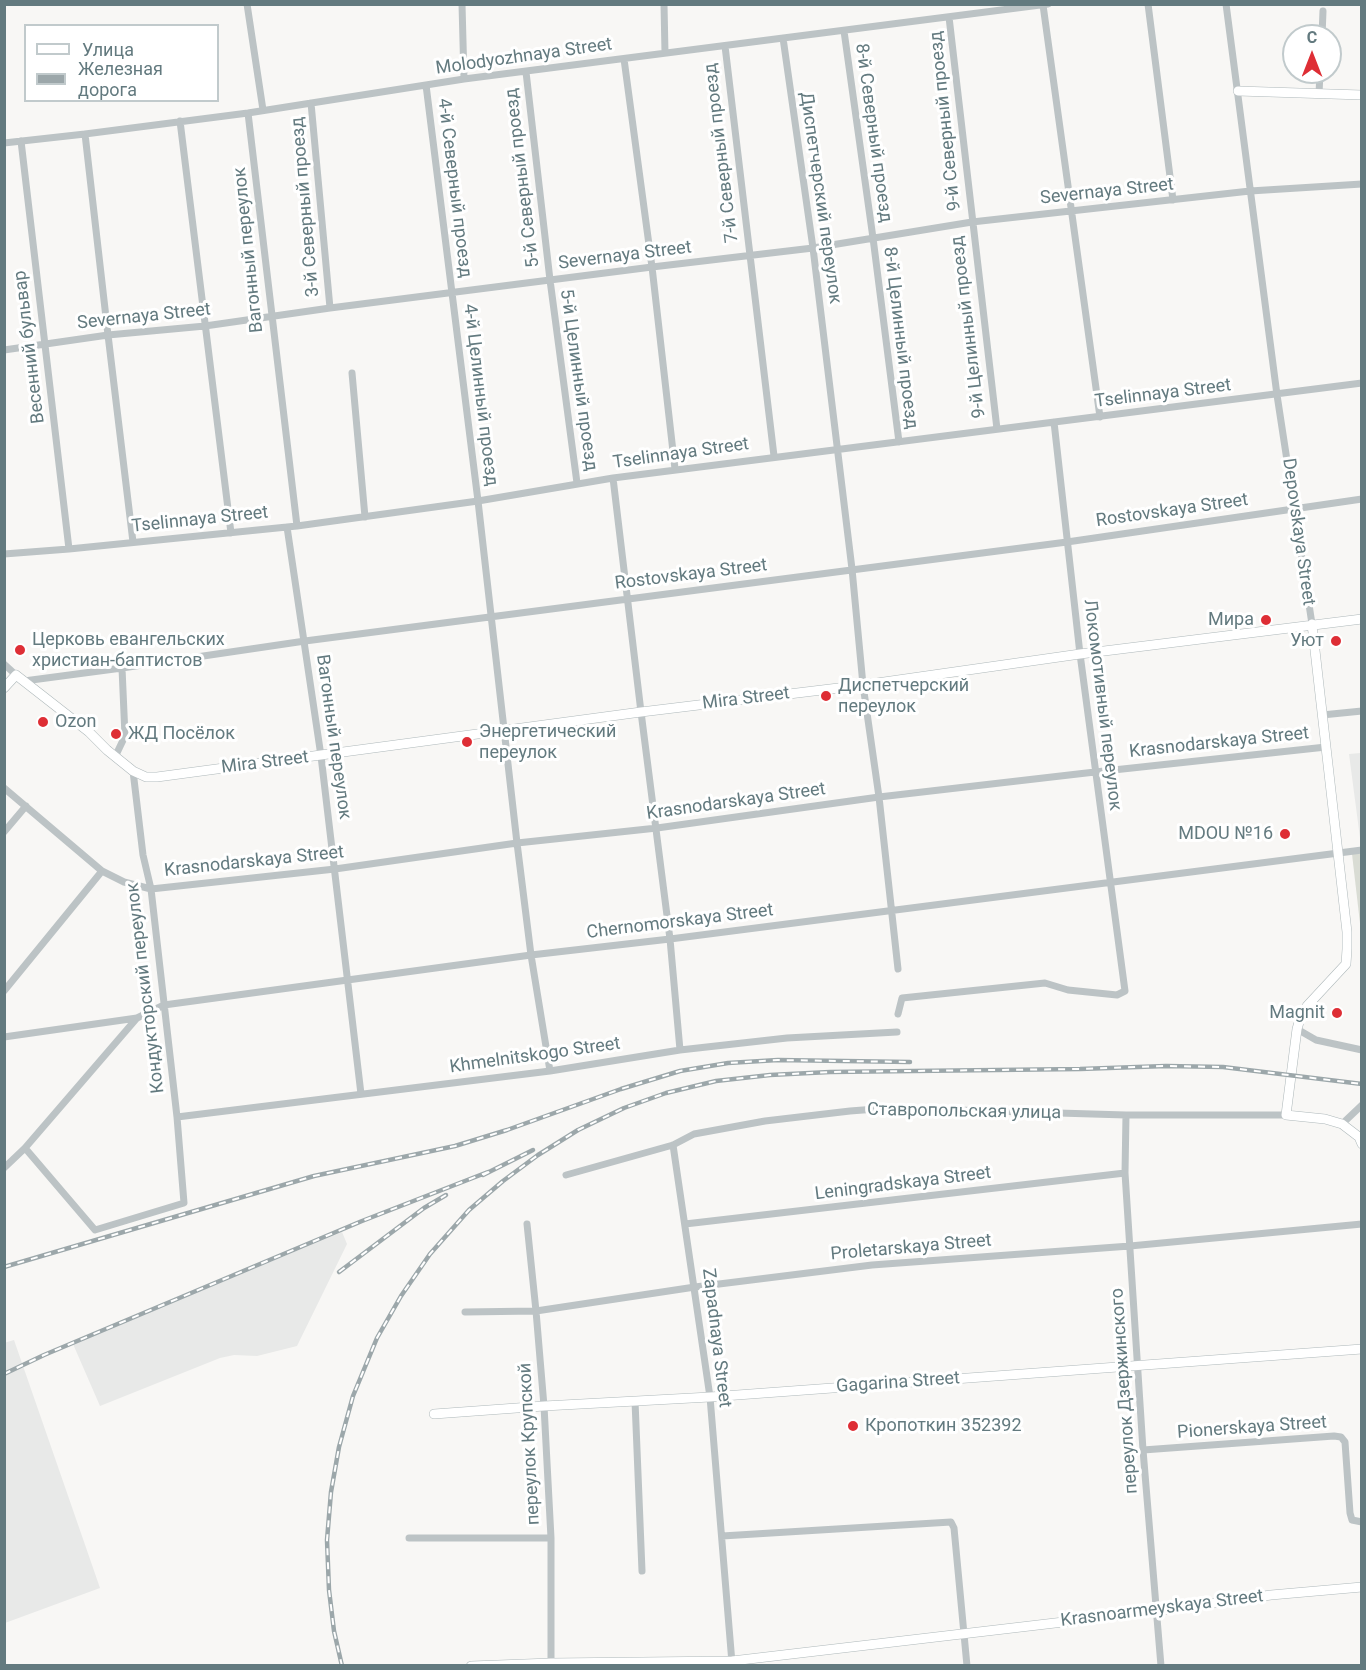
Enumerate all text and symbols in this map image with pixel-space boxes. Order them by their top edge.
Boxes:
legend [24,24,219,102]
north arrow [1282,24,1342,84]
text: С [1307,28,1317,47]
street label: 9-й Северный проезд [926,30,966,212]
street label: Molodyozhnaya Street [434,34,614,80]
text: Улица [82,39,134,60]
street label: 8-й Северный проезд [850,42,896,224]
text: Железная дорога [78,58,163,100]
street label: 7-й Северный проезд [700,62,744,244]
street label: 5-й Северный проезд [501,87,545,269]
street label: Диспетчерский переулок [794,91,846,305]
street label: 4-й Северный проезд [432,97,476,279]
street label: 3-й Северный проезд [287,116,325,298]
street label: Вагонный переулок [230,166,268,334]
street label: Severnaya Street [1039,174,1175,210]
street label: 9-й Целинный проезд [947,235,991,419]
street label: Severnaya Street [557,237,693,275]
street label: 8-й Целинный проезд [878,246,922,430]
street label: Весенний бульвар [10,269,50,425]
street label: 5-й Целинный проезд [555,288,601,472]
street label: Severnaya Street [76,299,212,335]
street label: 4-й Целинный проезд [458,303,502,487]
street label: Tselinnaya Street [1094,375,1232,413]
street label: Tselinnaya Street [612,434,750,474]
street label: Depovskaya Street [1277,457,1319,607]
street label: Rostovskaya Street [1095,490,1249,532]
street label: Tselinnaya Street [131,502,269,538]
street label: Rostovskaya Street [614,555,768,595]
street label: Локомотивный переулок [1078,598,1126,812]
place label: Мира [1208,609,1254,631]
marker: Мира [1259,613,1273,627]
place label: Церковь евангельских христиан-баптистов [32,629,225,672]
place label: Уют [1290,630,1324,652]
marker: Уют [1329,634,1343,648]
marker: Церковь евангельских христиан-баптистов [13,643,27,657]
street label: Вагонный переулок [311,653,355,821]
place label: Диспетчерский переулок [838,675,969,718]
street label: Mira Street [701,683,791,715]
marker: Диспетчерский переулок [819,689,833,703]
place label: Ozon [55,711,96,733]
marker: Ozon [36,715,50,729]
place label: Энергетический переулок [479,721,616,764]
place label: ЖД Посёлок [128,723,235,745]
street label: Krasnodarskaya Street [1128,723,1310,763]
marker: ЖД Посёлок [109,727,123,741]
marker: Энергетический переулок [460,735,474,749]
street label: Mira Street [220,747,310,779]
street label: Krasnodarskaya Street [645,779,827,825]
place label: MDOU №16 [1178,823,1273,845]
marker: MDOU №16 [1278,827,1292,841]
street label: Krasnodarskaya Street [163,842,345,882]
street label: Кондукторский переулок [122,881,170,1095]
street label: Chernomorskaya Street [585,900,775,944]
place label: Magnit [1269,1002,1325,1024]
marker: Magnit [1330,1006,1344,1020]
street label: Khmelnitskogo Street [448,1033,622,1079]
street label: Ставропольская улица [867,1100,1061,1124]
street label: Leningradskaya Street [814,1162,992,1206]
street label: Proletarskaya Street [830,1230,992,1266]
street label: Zapadnaya Street [697,1267,735,1409]
street label: переулок Дзержинского [1107,1287,1143,1495]
street label: переулок Крупской [515,1362,545,1526]
street label: Gagarina Street [835,1368,961,1398]
street label: Pionerskaya Street [1177,1412,1327,1444]
place label: Кропоткин 352392 [865,1415,1022,1437]
marker: Кропоткин 352392 [846,1419,860,1433]
street label: Krasnoarmeyskaya Street [1059,1586,1265,1632]

